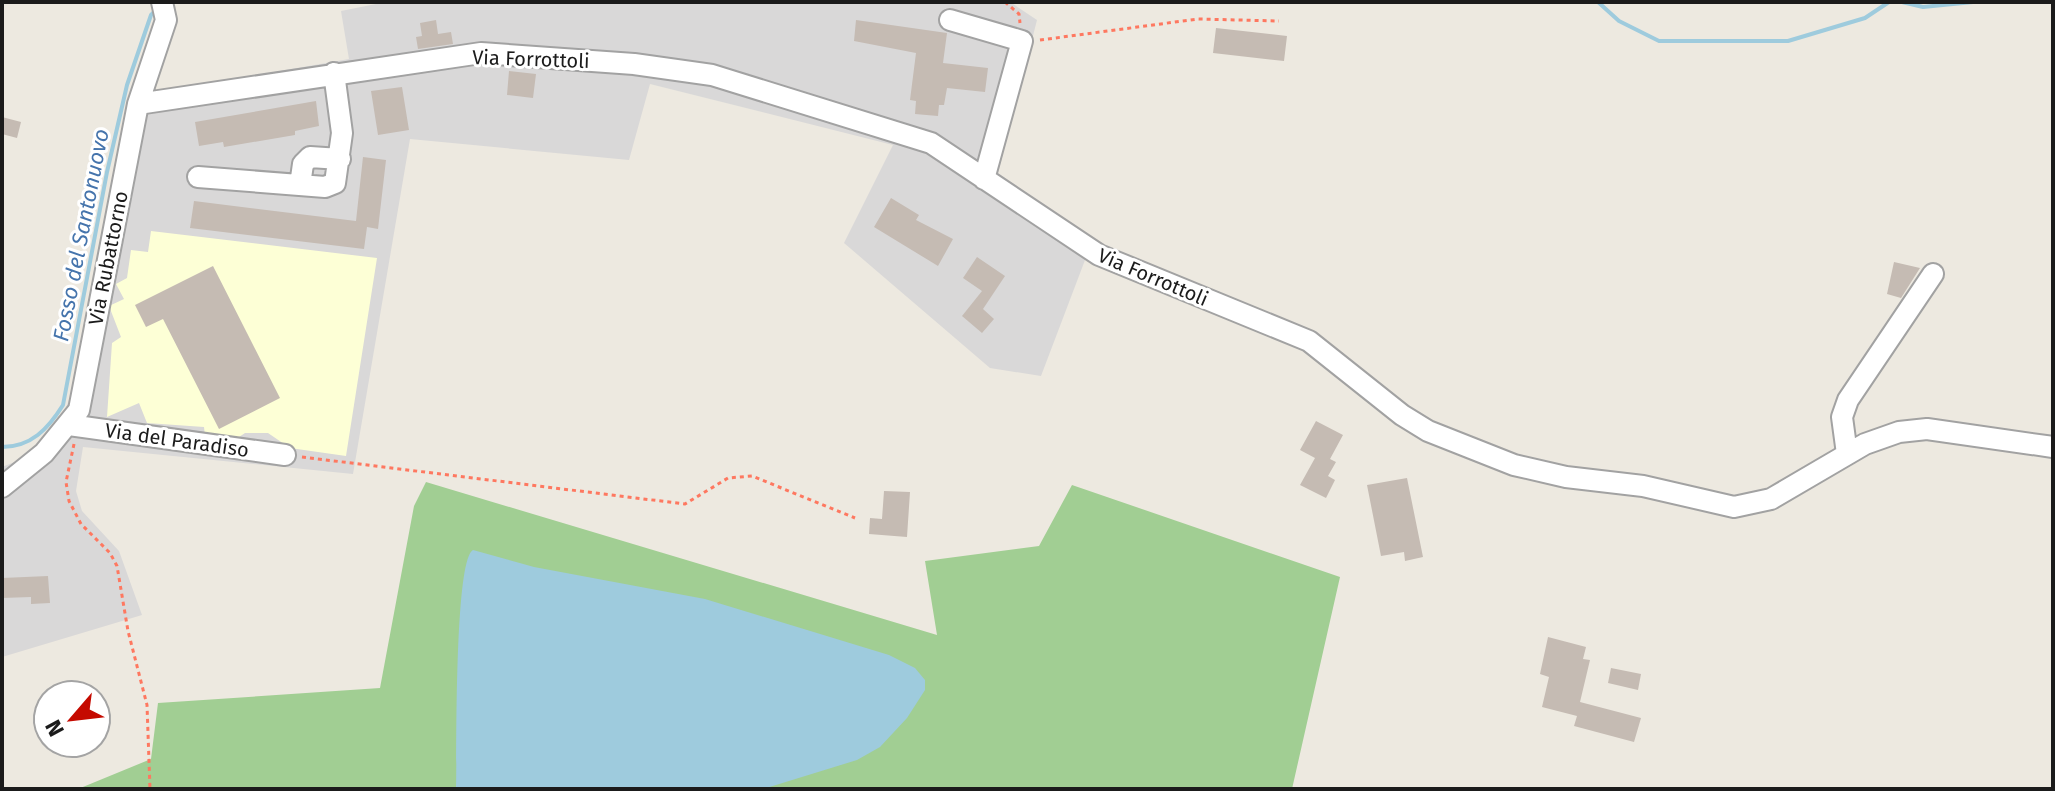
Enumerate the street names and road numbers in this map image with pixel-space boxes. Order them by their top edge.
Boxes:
street label: Via Forrottoli [472,45,590,73]
street label: Via Rubattorno [83,189,133,327]
street label: Via Forrottoli [1094,243,1212,311]
street label: Via del Paradiso [104,418,250,462]

